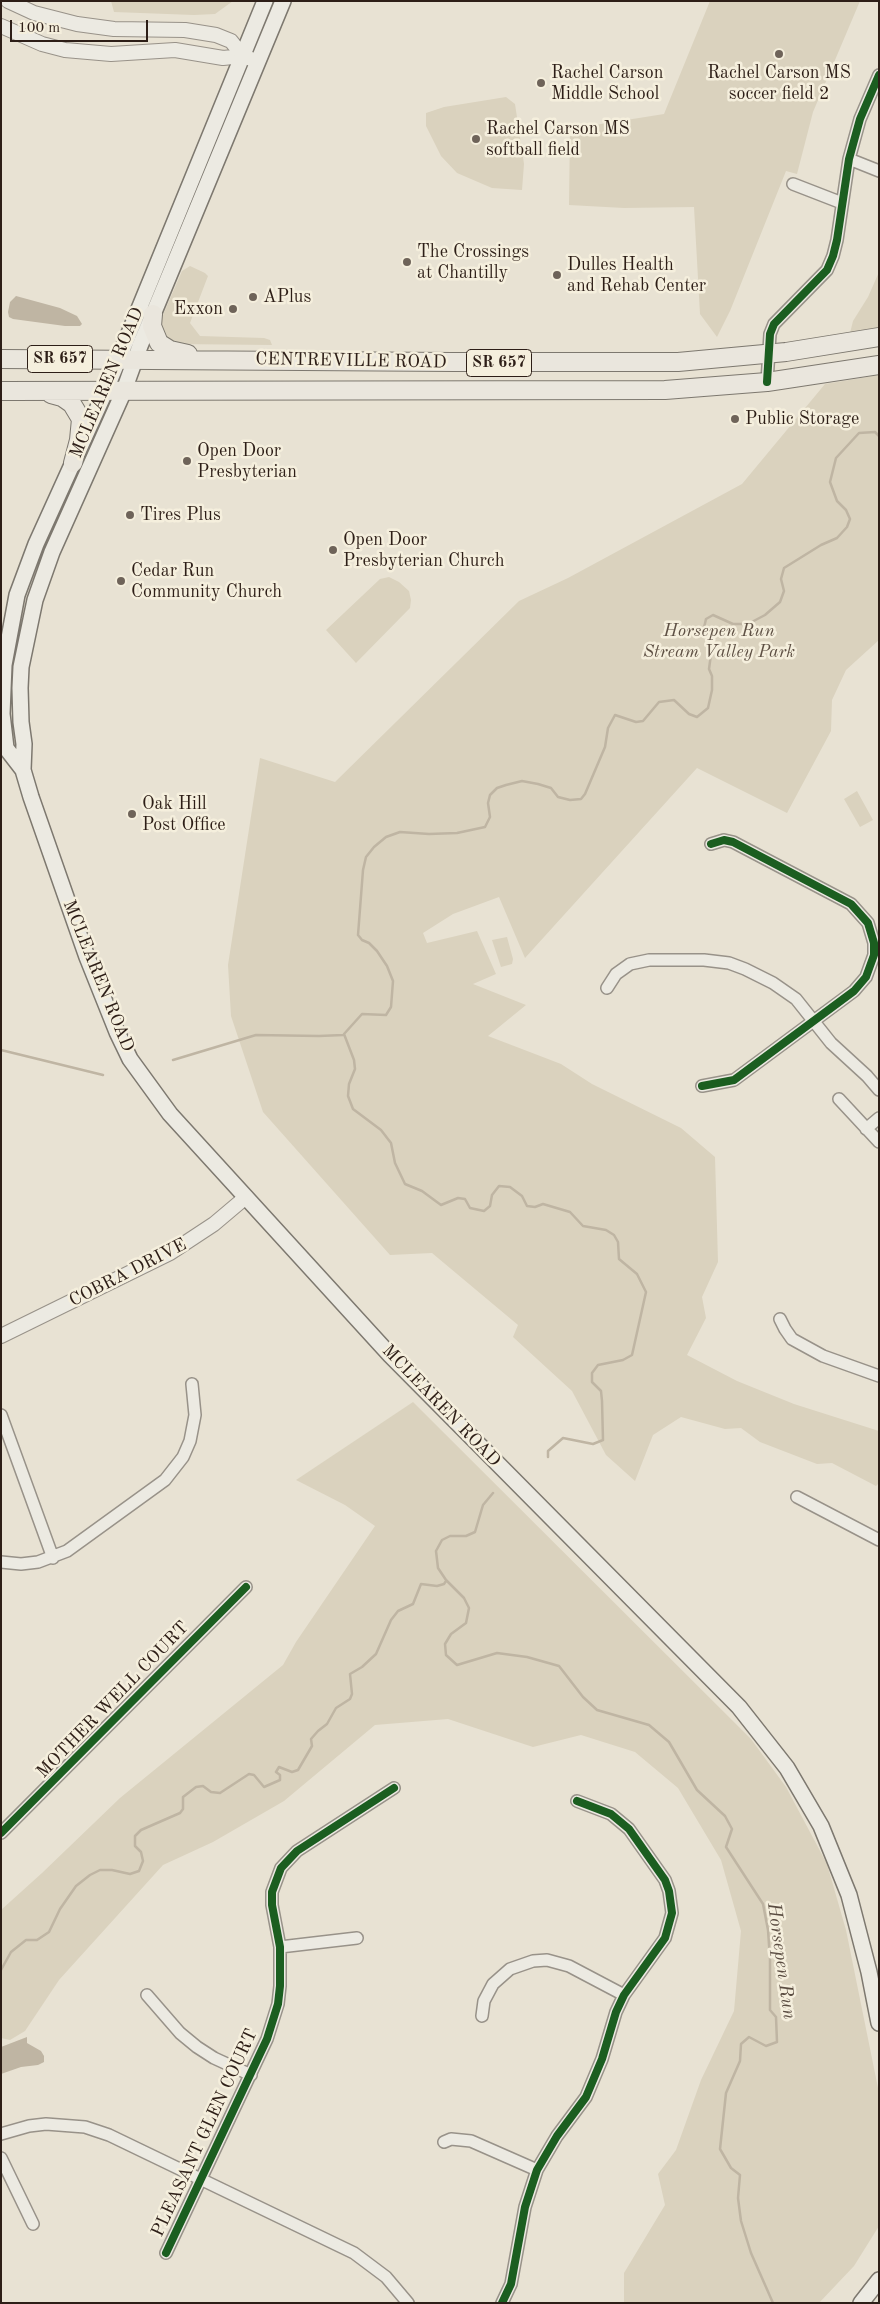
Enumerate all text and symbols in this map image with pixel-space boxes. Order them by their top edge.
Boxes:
scale bar [12,10,150,42]
text: 100 m [18,21,60,36]
marker: Rachel Carson MS soccer field 2 [773,48,785,60]
place label: Rachel Carson Middle School [551,62,663,104]
place label: Rachel Carson MS soccer field 2 [707,62,851,104]
marker: Rachel Carson Middle School [535,77,547,89]
place label: Rachel Carson MS softball field [486,118,630,160]
marker: Rachel Carson MS softball field [470,133,482,145]
place label: The Crossings at Chantilly [417,241,529,284]
place label: Dulles Health and Rehab Center [567,254,706,296]
marker: The Crossings at Chantilly [401,256,413,268]
marker: Dulles Health and Rehab Center [551,269,563,281]
place label: APlus [263,286,311,308]
marker: APlus [247,291,259,303]
place label: Exxon [174,298,223,320]
marker: Exxon [227,303,239,315]
street label: MCLEAREN ROAD [65,304,149,462]
road number: SR 657 [28,346,92,372]
street label: CENTREVILLE ROAD [255,349,447,373]
road number: SR 657 [466,349,532,376]
place label: Public Storage [745,408,859,430]
marker: Public Storage [729,413,741,425]
place label: Open Door Presbyterian [197,440,297,482]
marker: Open Door Presbyterian [181,455,193,467]
place label: Tires Plus [140,504,221,526]
marker: Tires Plus [124,509,136,521]
place label: Open Door Presbyterian Church [343,529,504,572]
marker: Open Door Presbyterian Church [327,544,339,556]
place label: Cedar Run Community Church [131,560,282,602]
marker: Cedar Run Community Church [115,575,127,587]
park label: Horsepen Run Stream Valley Park [643,620,795,662]
place label: Oak Hill Post Office [142,793,226,836]
marker: Oak Hill Post Office [126,808,138,820]
street label: MCLEAREN ROAD [58,897,138,1055]
street label: COBRA DRIVE [66,1234,190,1312]
street label: MCLEAREN ROAD [377,1340,505,1472]
street label: MOTHER WELL COURT [32,1617,194,1783]
water label: Horsepen Run [762,1901,800,2021]
street label: PLEASANT GLEN COURT [147,2026,263,2240]

